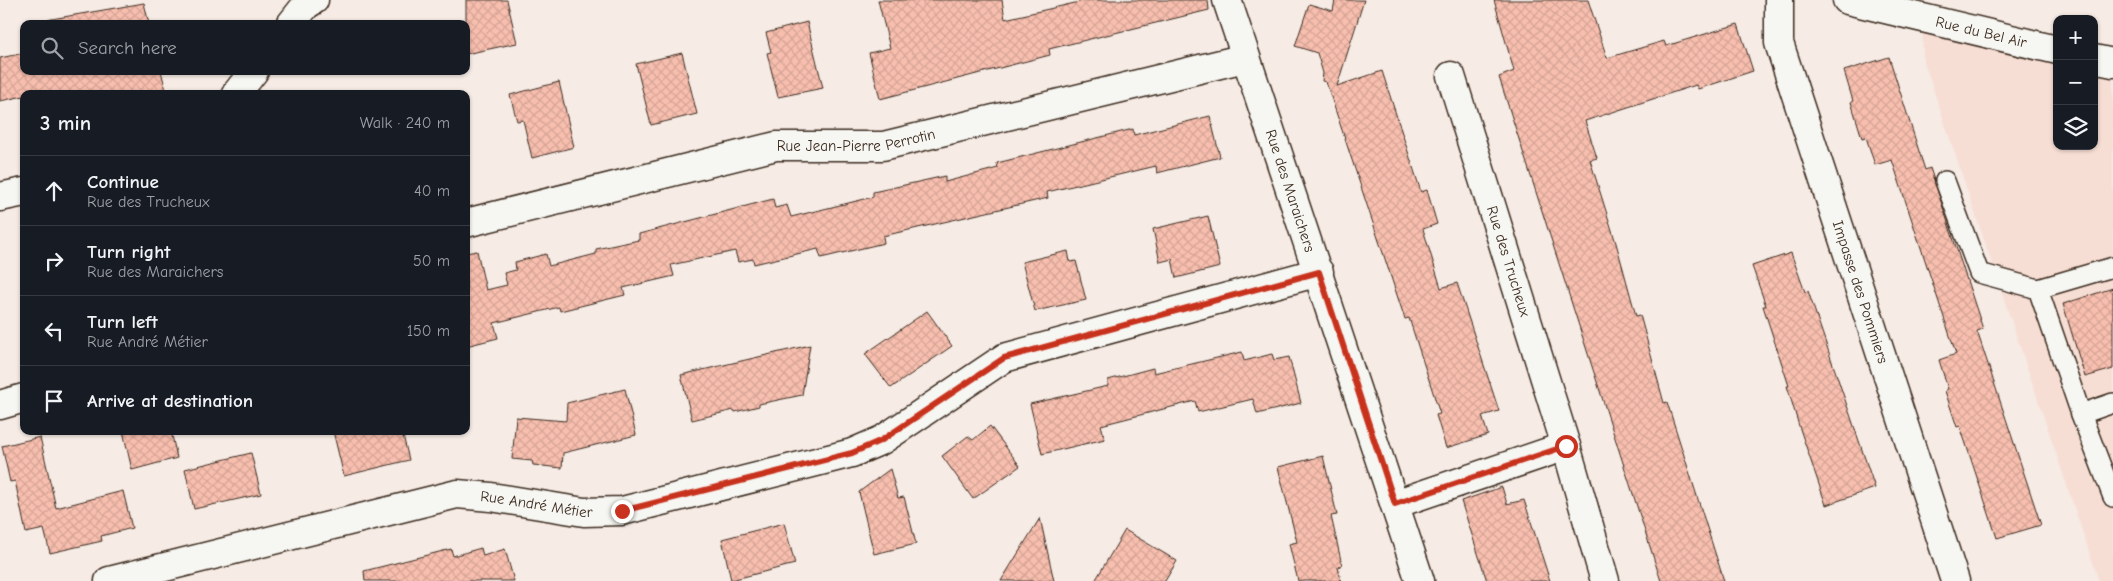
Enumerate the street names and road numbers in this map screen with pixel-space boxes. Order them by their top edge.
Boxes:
street label: Rue du Bel Air [1934,12,2029,52]
street label: Rue Jean-Pierre Perrotin [777,125,937,155]
street label: Rue des Maraichers [1262,127,1319,254]
street label: Rue des Trucheux [1483,204,1534,320]
street label: Impasse des Pommiers [1829,218,1892,366]
street label: Rue André Métier [480,487,593,521]

